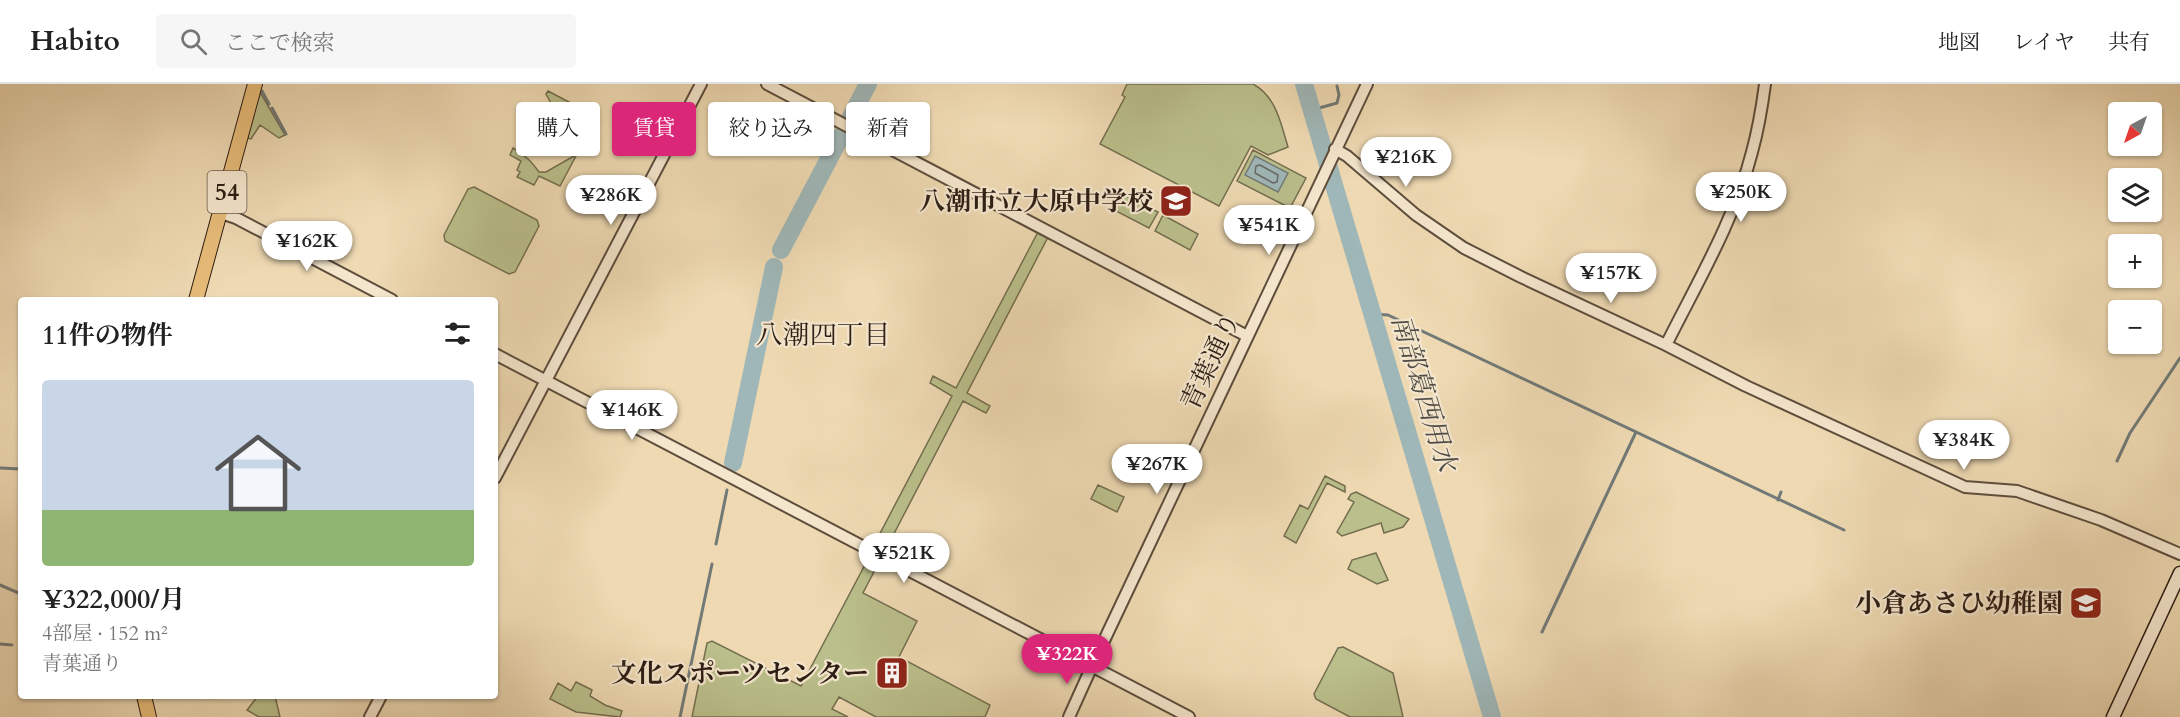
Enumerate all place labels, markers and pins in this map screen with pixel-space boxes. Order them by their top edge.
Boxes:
pin: ¥216K [1364,137,1448,188]
pin: ¥250K [1699,172,1783,223]
pin: ¥286K [569,175,653,226]
school or university icon: 八潮市立大原中学校 [1158,183,1194,219]
place label: 八潮市立大原中学校 [919,184,1153,219]
pin: ¥541K [1227,205,1311,256]
pin: ¥162K [265,221,349,272]
pin: ¥157K [1569,253,1653,304]
pin: ¥146K [590,390,674,441]
pin: ¥384K [1922,420,2006,471]
pin: ¥267K [1115,444,1199,495]
pin: ¥521K [862,533,946,584]
school or university icon: 小倉あさひ幼稚園 [2068,585,2104,621]
place label: 小倉あさひ幼稚園 [1855,586,2063,621]
pin: ¥322K [1025,634,1109,685]
building icon: 文化スポーツセンター [874,655,910,691]
place label: 文化スポーツセンター [611,656,869,691]

